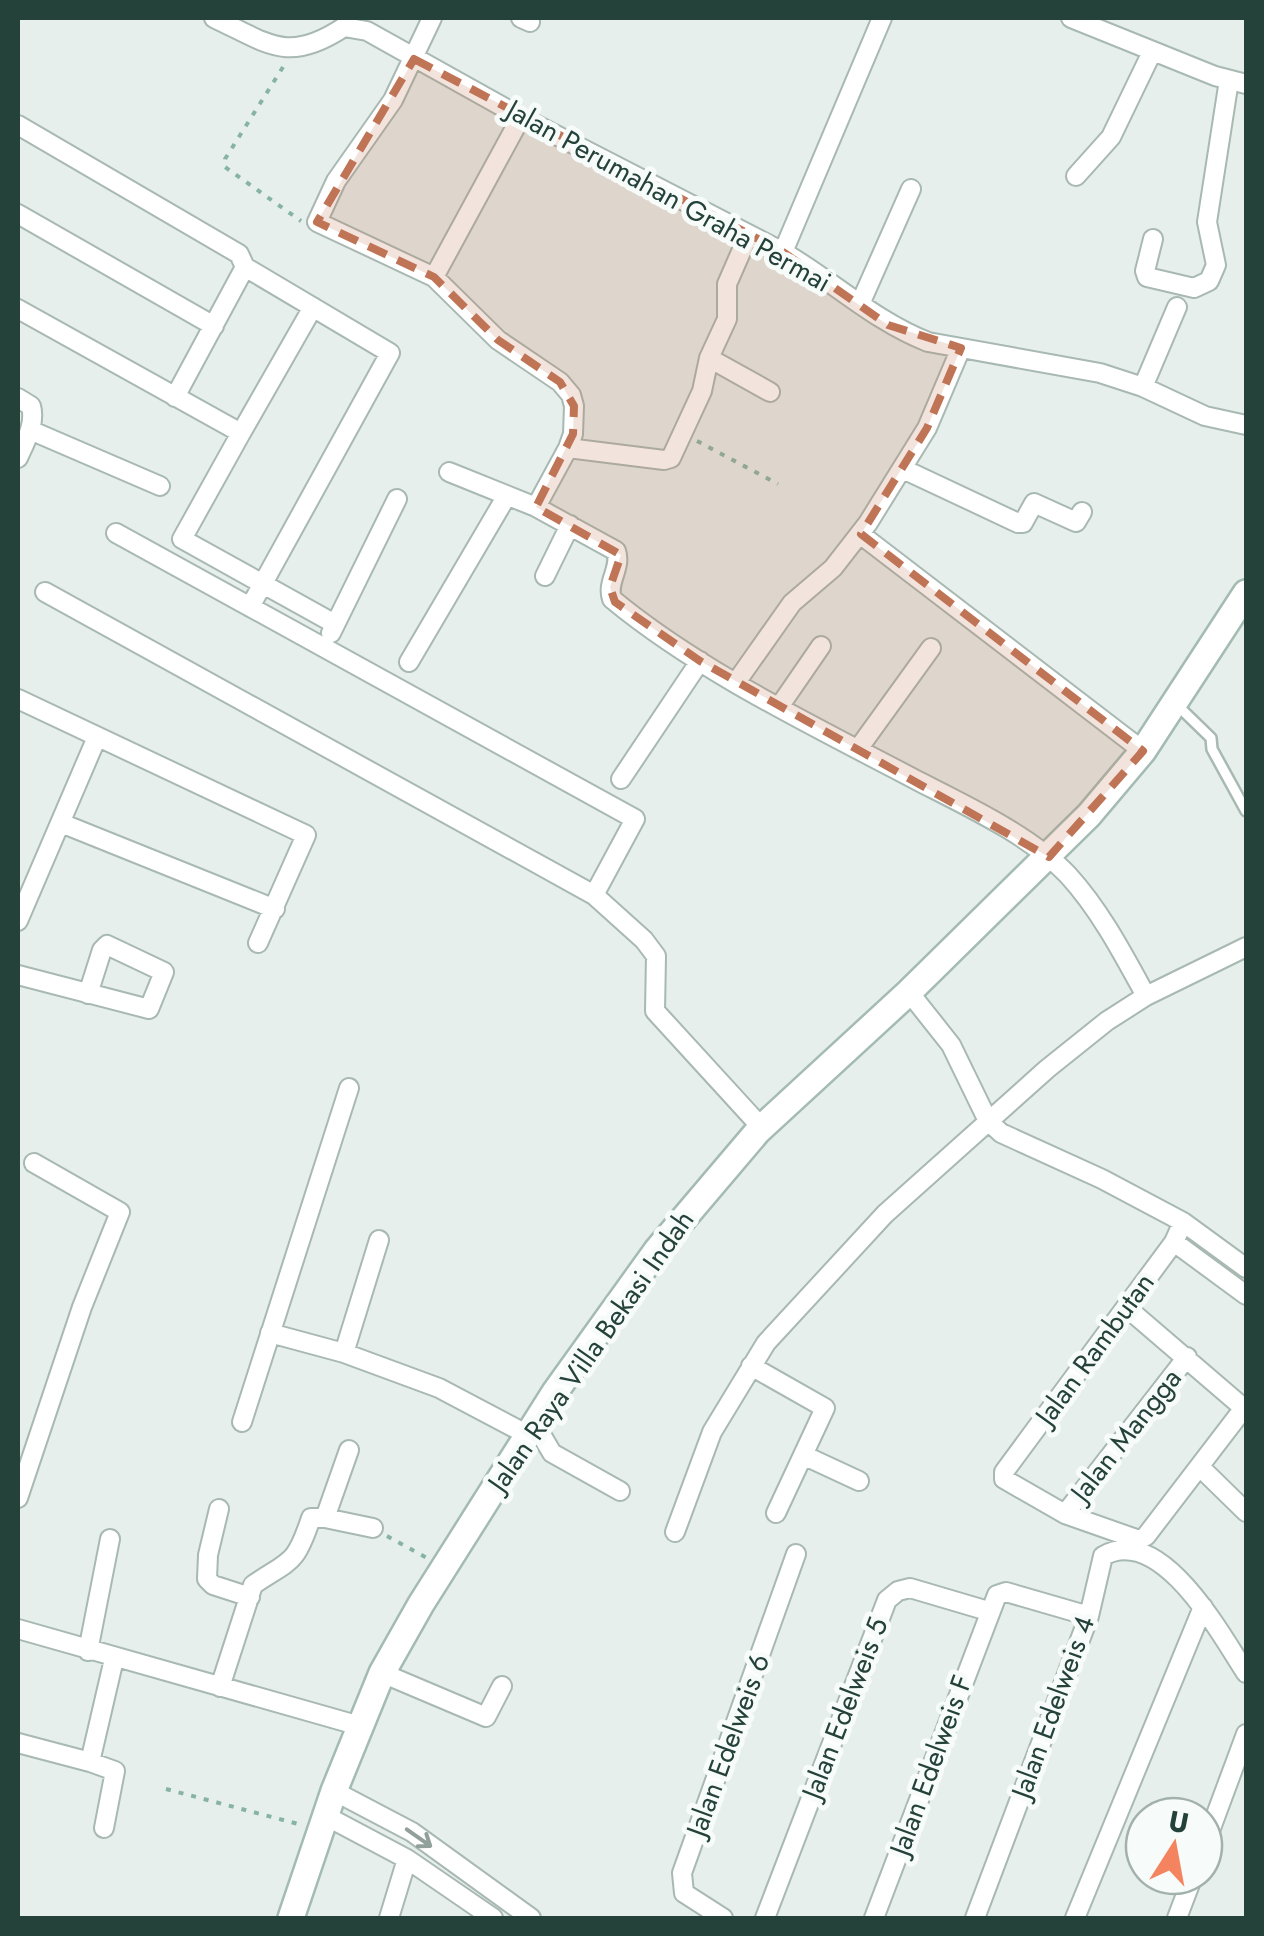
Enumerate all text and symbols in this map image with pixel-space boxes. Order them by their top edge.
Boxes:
street label: Jalan Perumahan Graha Permai [496,88,839,303]
street label: Jalan Raya Villa Bekasi Indah [476,1202,704,1503]
street label: Jalan Rambutan [1023,1264,1164,1437]
street label: Jalan Mangga [1058,1360,1191,1514]
street label: Jalan Edelweis 4 [1000,1610,1105,1808]
street label: Jalan Edelweis 5 [790,1611,898,1808]
street label: Jalan Edelweis 6 [675,1648,780,1846]
street label: Jalan Edelweis F [878,1669,983,1865]
north arrow [1124,1796,1224,1896]
text: U [1165,1800,1192,1844]
one-way arrow [405,1827,433,1848]

